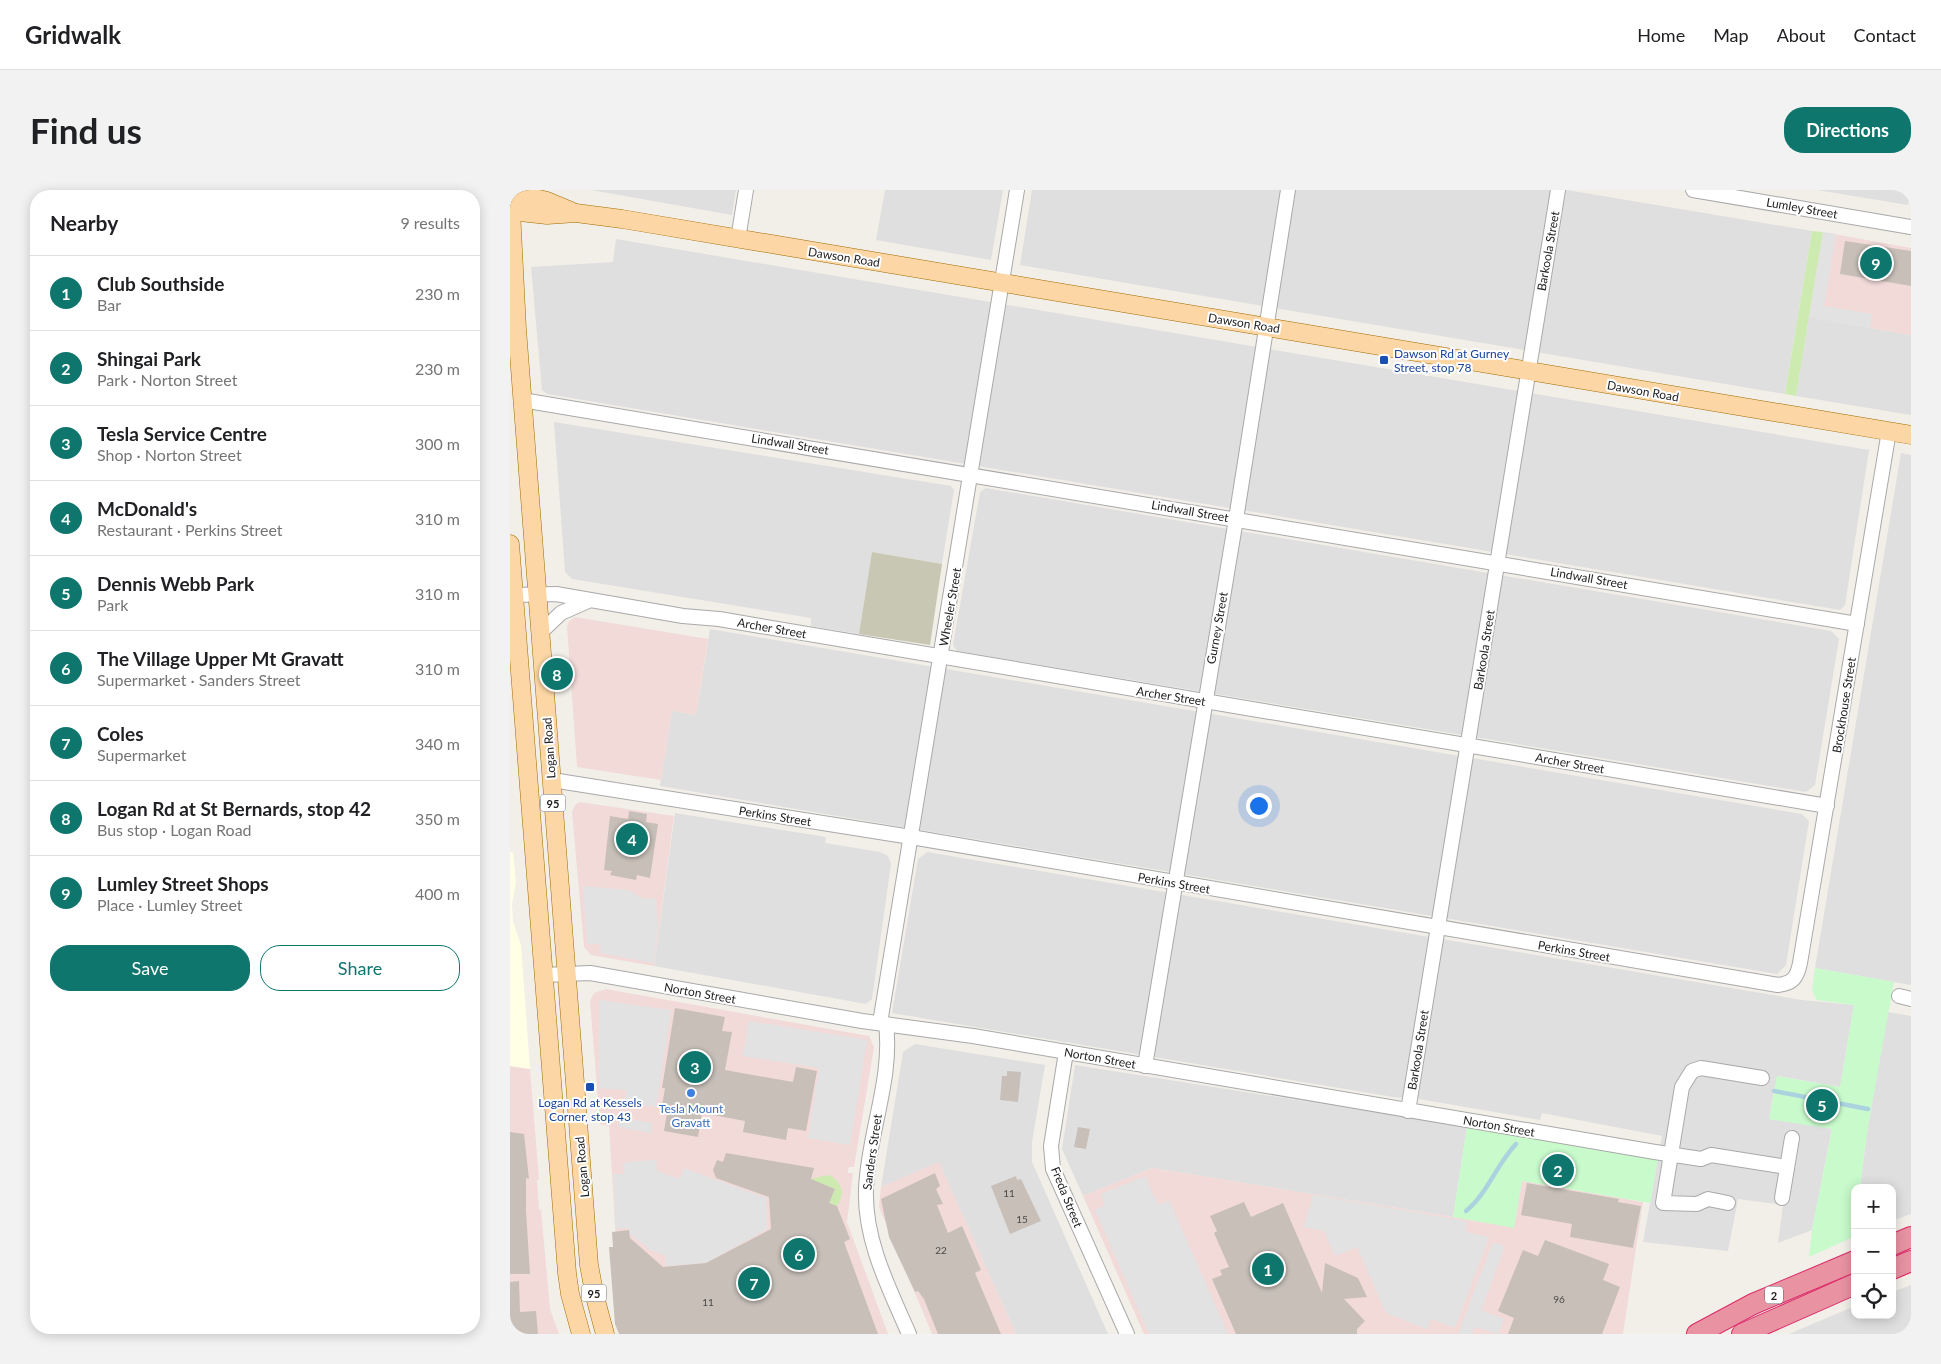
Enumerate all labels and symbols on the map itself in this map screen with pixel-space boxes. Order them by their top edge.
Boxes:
street label: Lumley Street [1765,194,1839,222]
street label: Barkoola Street [1534,209,1563,292]
street label: Dawson Road [807,244,881,270]
pin: 9 [1860,244,1892,282]
street label: Dawson Road [1207,310,1281,336]
place label: Dawson Rd at Gurney Street, stop 78 [1394,346,1510,375]
marker: Dawson Rd at Gurney Street, stop 78 [1378,354,1390,366]
street label: Dawson Road [1606,377,1680,405]
street label: Lindwall Street [750,430,830,458]
street label: Lindwall Street [1150,497,1230,525]
street label: Lindwall Street [1549,564,1629,592]
street label: Wheeler Street [936,566,964,648]
street label: Gurney Street [1203,590,1231,665]
street label: Barkoola Street [1470,608,1498,691]
street label: Archer Street [736,615,808,642]
pin: 8 [541,655,573,693]
street label: Brockhouse Street [1829,655,1859,754]
street label: Archer Street [1135,683,1207,709]
street label: Logan Road [539,717,559,779]
street label: Archer Street [1534,750,1606,777]
your location [1246,793,1272,819]
road number: 95 [540,794,566,812]
street label: Perkins Street [738,803,813,829]
pin: 4 [616,820,648,858]
street label: Perkins Street [1137,869,1212,897]
street label: Perkins Street [1537,937,1612,965]
street label: Norton Street [663,979,738,1007]
street label: Barkoola Street [1404,1008,1432,1091]
street label: Norton Street [1063,1044,1138,1072]
pin: 3 [679,1048,711,1086]
marker: Logan Rd at Kessels Corner, stop 43 [584,1081,596,1093]
pin: 5 [1806,1086,1838,1124]
marker: Tesla Mount Gravatt [685,1087,697,1099]
place label: Logan Rd at Kessels Corner, stop 43 [538,1095,642,1124]
place label: Tesla Mount Gravatt [659,1101,724,1130]
street label: Sanders Street [859,1112,885,1191]
street label: Norton Street [1462,1112,1537,1140]
street label: Logan Road [572,1136,592,1198]
pin: 2 [1542,1151,1574,1189]
street label: Freda Street [1048,1164,1086,1230]
house number: 11 [1003,1187,1015,1199]
house number: 15 [1016,1213,1028,1225]
pin: 6 [783,1235,815,1273]
house number: 22 [935,1244,947,1256]
pin: 1 [1252,1250,1284,1288]
pin: 7 [738,1264,770,1302]
road number: 95 [582,1284,606,1302]
road number: 2 [1765,1286,1783,1304]
house number: 96 [1553,1293,1565,1305]
house number: 11 [702,1296,714,1308]

